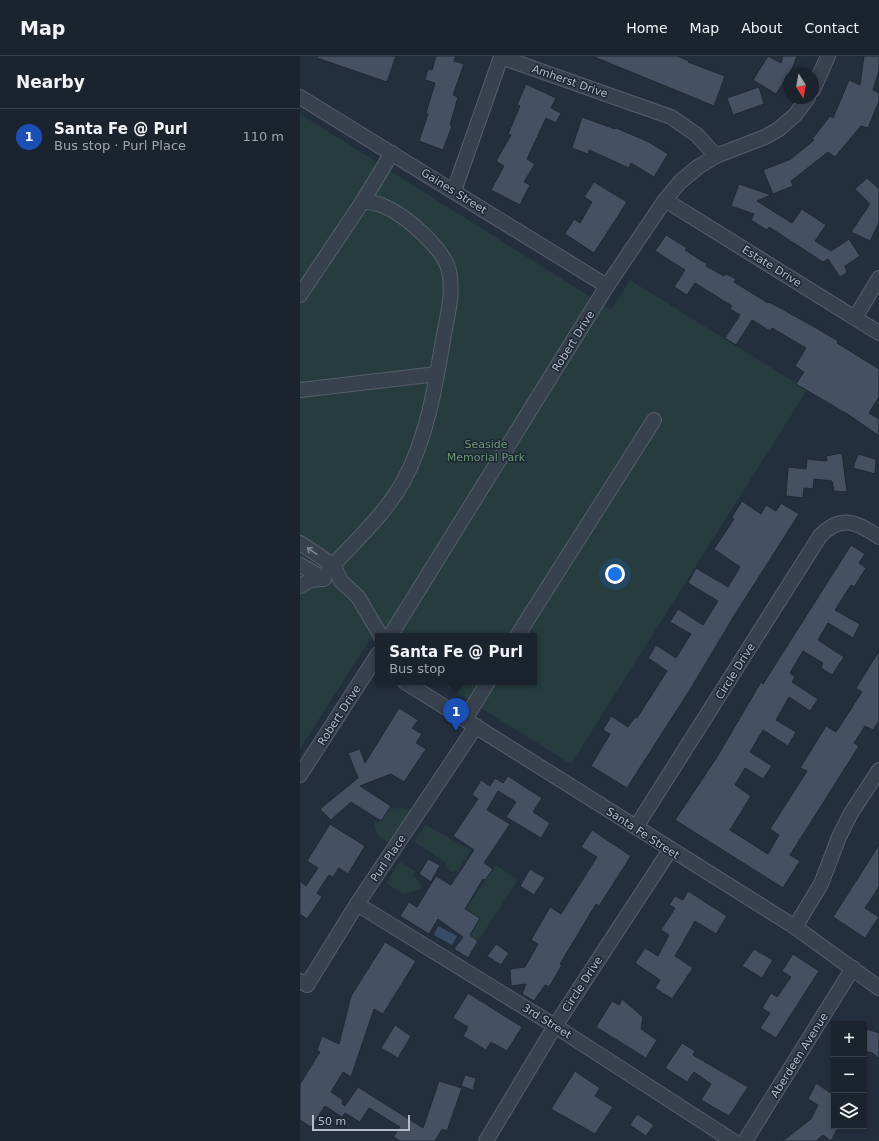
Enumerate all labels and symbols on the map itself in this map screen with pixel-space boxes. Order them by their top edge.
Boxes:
street label: Amherst Drive [530,62,610,101]
north arrow [783,68,819,104]
street label: Gaines Street [419,166,489,217]
street label: Estate Drive [740,243,804,290]
street label: Robert Drive [550,308,597,374]
park label: Seaside Memorial Park [447,438,526,464]
one-way arrow [307,547,318,555]
your location [605,564,625,584]
street label: Circle Drive [713,641,758,702]
street label: Robert Drive [315,682,364,748]
pin: 1 [443,698,469,731]
street label: Santa Fe Street [604,805,682,862]
street label: Purl Place [368,832,409,884]
street label: Circle Drive [560,954,605,1015]
street label: 3rd Street [520,1001,574,1042]
street label: Aberdeen Avenue [768,1010,831,1100]
scale bar [312,1113,410,1132]

